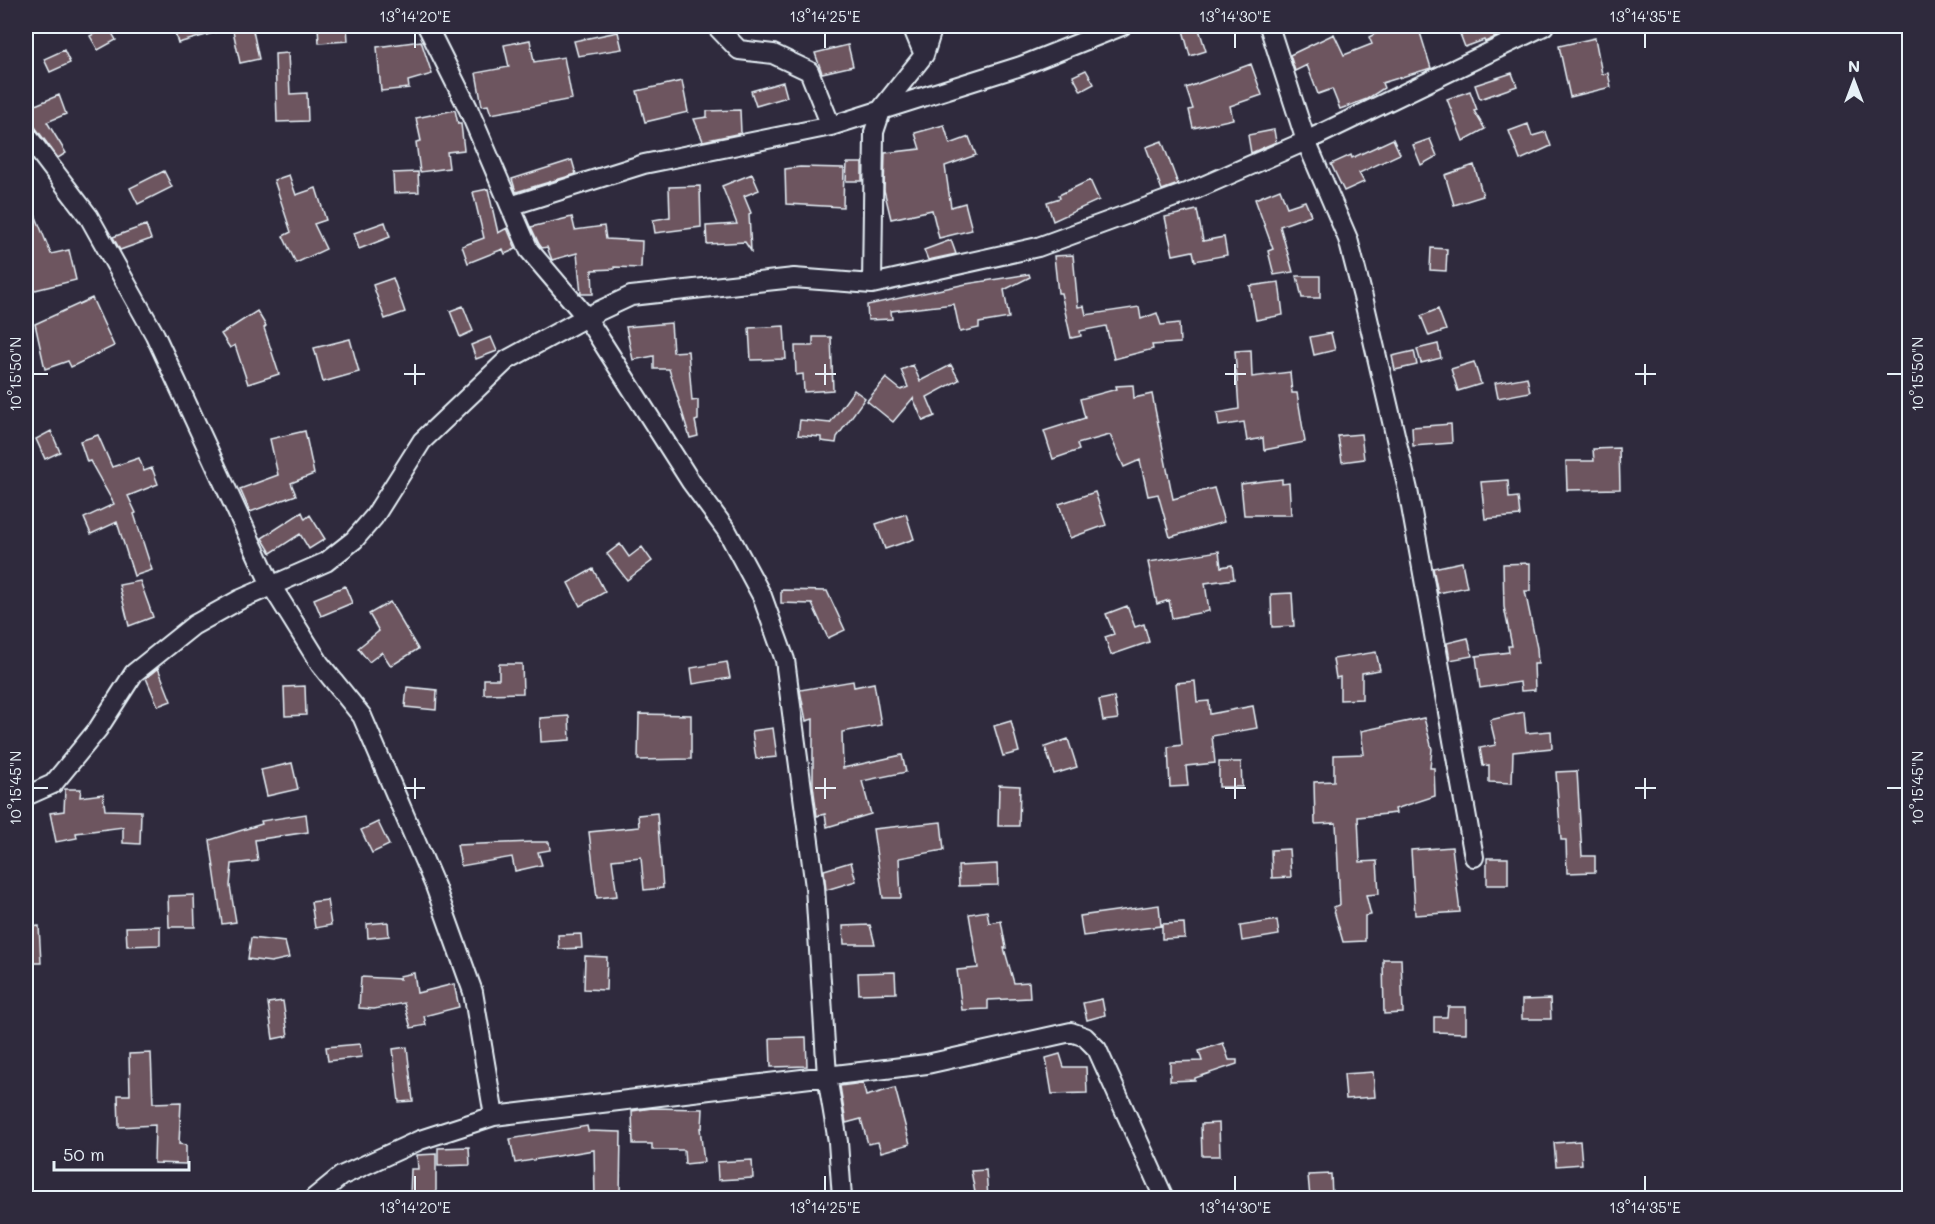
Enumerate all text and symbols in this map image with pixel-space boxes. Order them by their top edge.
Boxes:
text: 13°14'20"E [379,6,451,26]
text: 13°14'25"E [789,6,861,26]
text: 13°14'30"E [1199,6,1271,26]
text: 13°14'35"E [1609,6,1681,26]
north arrow [1824,51,1884,111]
text: N [1848,55,1860,76]
text: 10°15'50"N [5,337,25,411]
text: 10°15'50"N [1907,337,1927,411]
text: 10°15'45"N [5,751,25,825]
text: 10°15'45"N [1907,751,1927,825]
scale bar [54,1134,189,1172]
text: 50 m [63,1142,105,1166]
text: 13°14'20"E [379,1197,451,1217]
text: 13°14'25"E [789,1197,861,1217]
text: 13°14'30"E [1199,1197,1271,1217]
text: 13°14'35"E [1609,1197,1681,1217]

